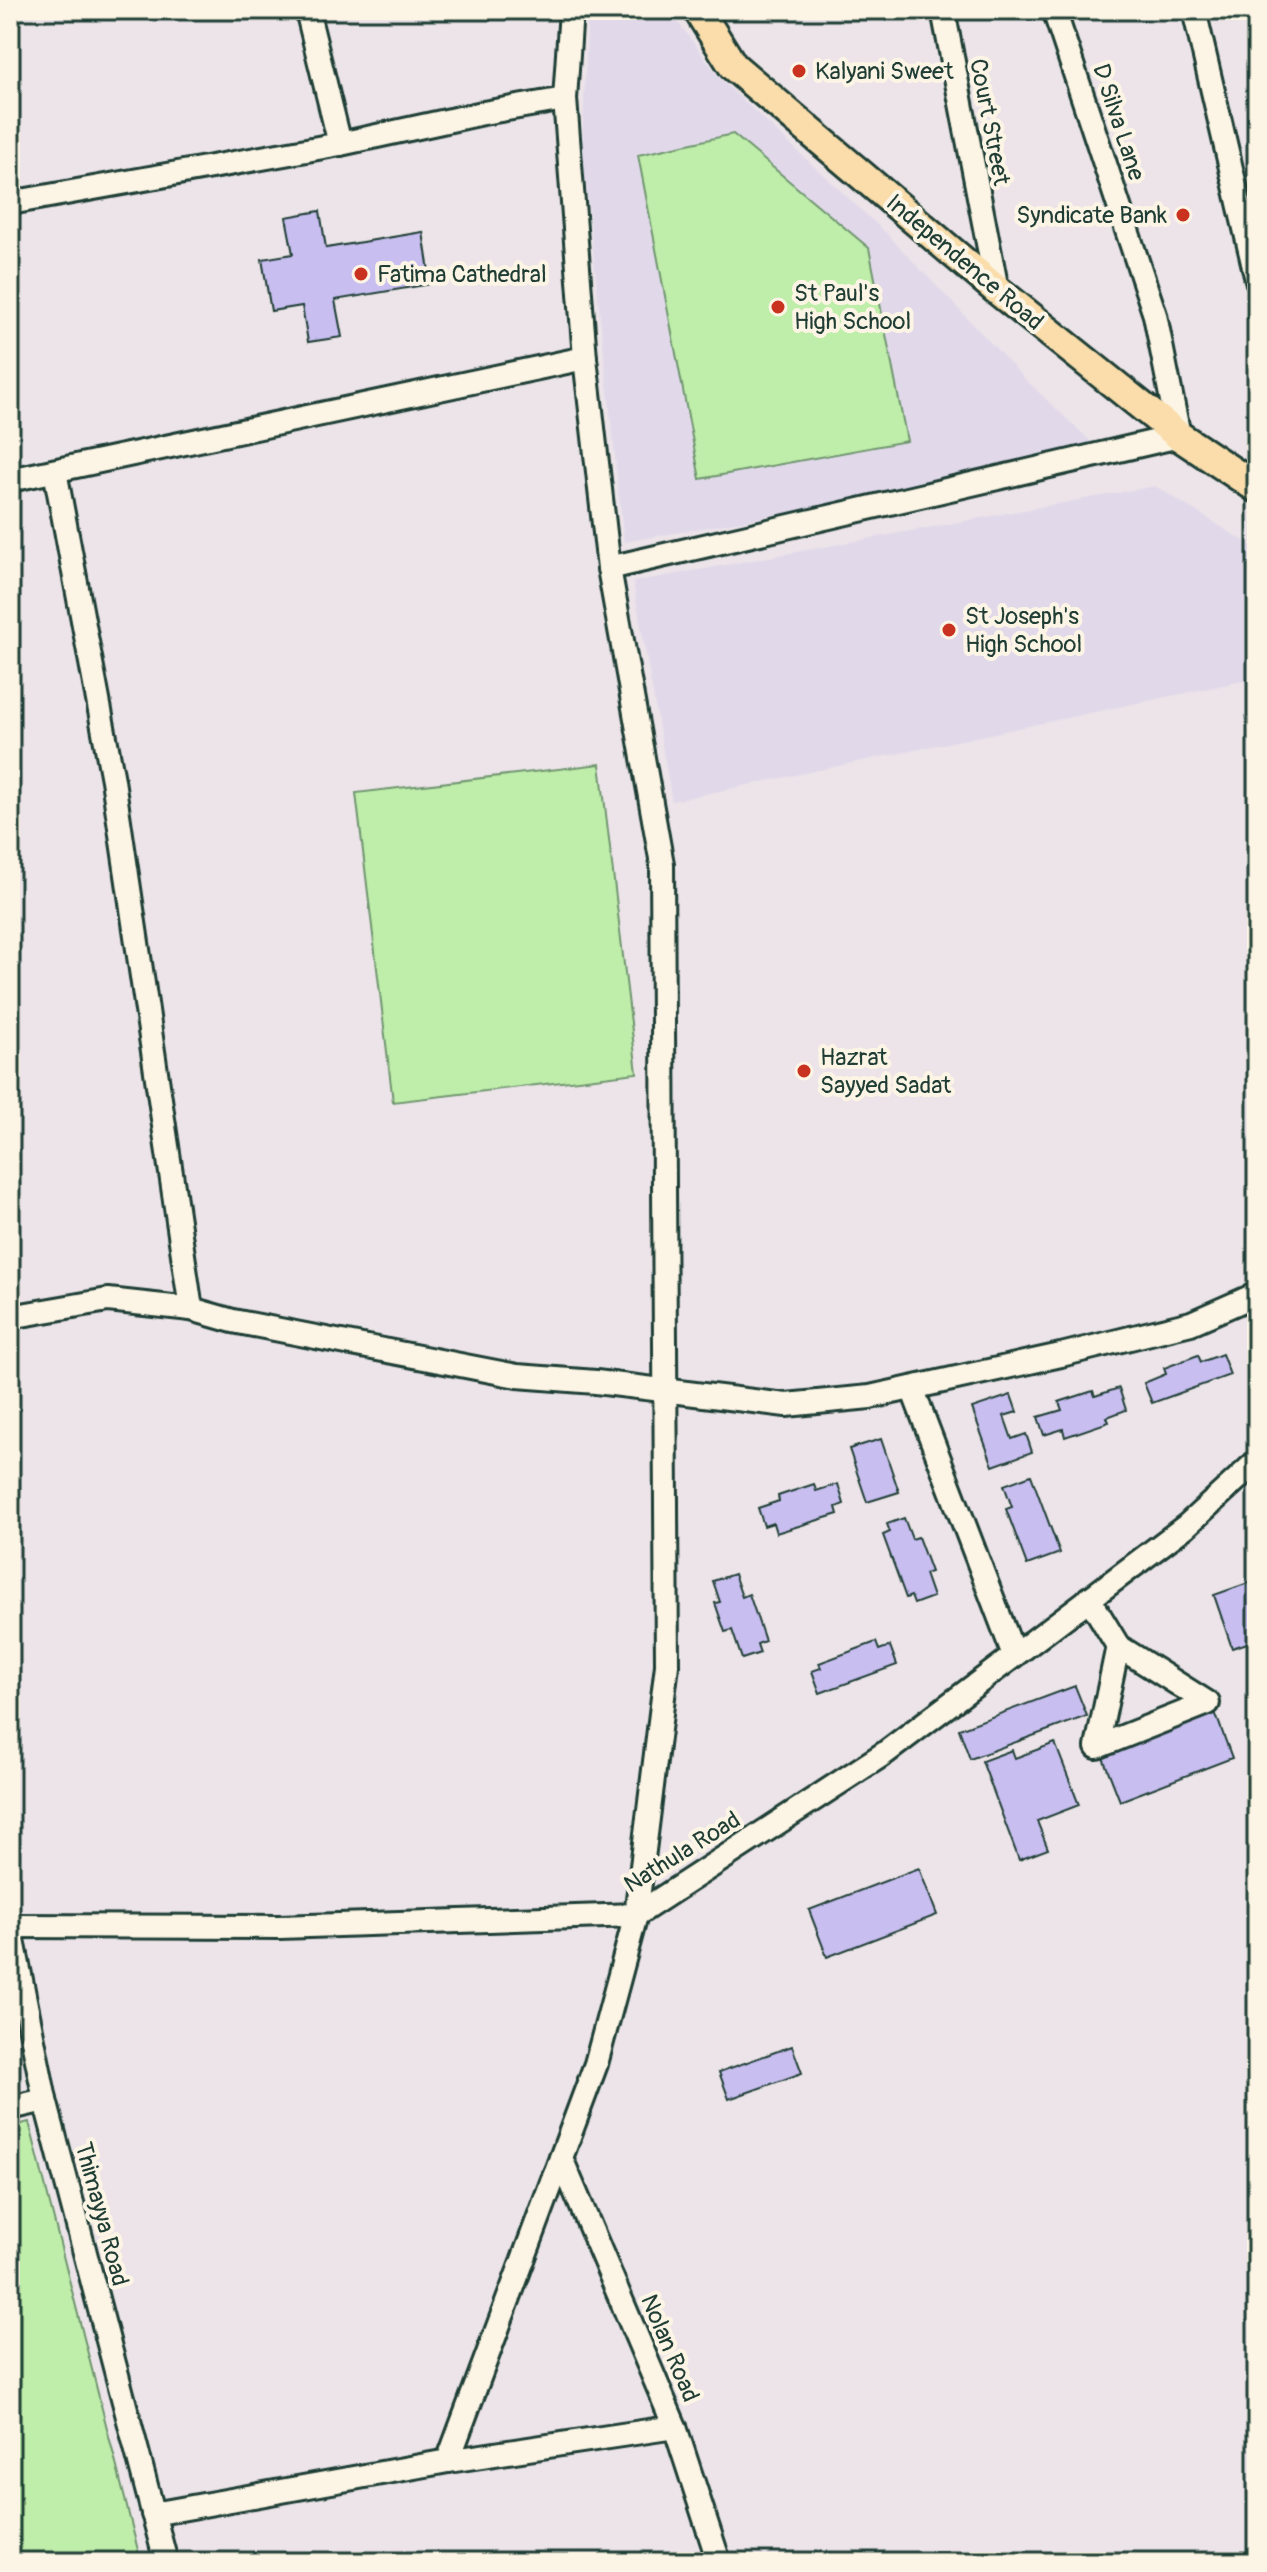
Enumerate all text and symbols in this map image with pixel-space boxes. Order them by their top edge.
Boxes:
street label: Court Street [963,56,1016,188]
place label: Kalyani Sweet [815,57,954,86]
street label: D Silva Lane [1086,60,1151,184]
marker: Kalyani Sweet [790,62,808,80]
street label: Independence Road [880,188,1049,337]
place label: Syndicate Bank [1016,201,1167,230]
marker: Syndicate Bank [1174,206,1192,224]
place label: Fatima Cathedral [377,260,547,289]
marker: Fatima Cathedral [352,265,370,283]
place label: St Paul's High School [794,279,911,336]
marker: St Paul's High School [769,298,787,316]
place label: St Joseph's High School [965,602,1082,659]
marker: St Joseph's High School [940,621,958,639]
place label: Hazrat Sayyed Sadat [820,1043,952,1100]
marker: Hazrat Sayyed Sadat [795,1062,813,1080]
street label: Nathula Road [619,1805,746,1900]
street label: Thimayya Road [68,2139,135,2289]
street label: Nolan Road [634,2290,705,2406]

